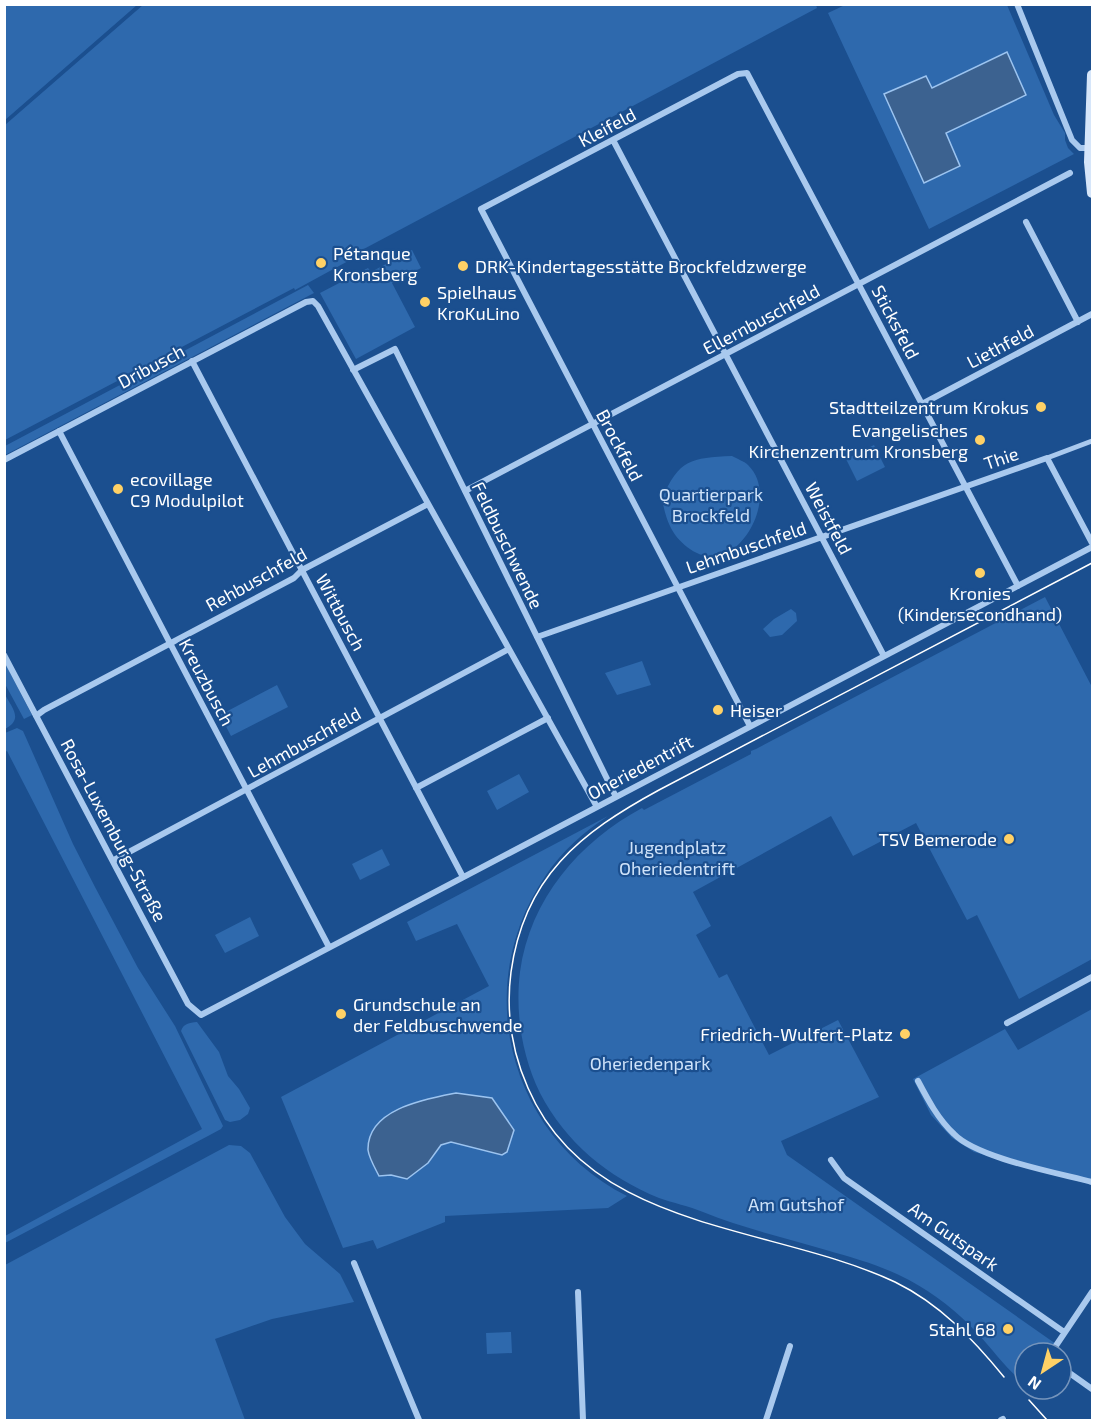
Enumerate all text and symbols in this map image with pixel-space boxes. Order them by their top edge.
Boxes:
street label: Kleifeld [574,103,640,151]
place label: Pétanque Kronsberg [333,242,418,285]
place label: DRK-Kindertagesstätte Brockfeldzwerge [475,255,807,277]
marker: Pétanque Kronsberg [314,256,328,270]
marker: DRK-Kindertagesstätte Brockfeldzwerge [456,259,470,273]
street label: Ellernbuschfeld [699,279,823,359]
place label: Spielhaus KroKuLino [437,281,520,324]
street label: Sticksfeld [867,281,925,363]
marker: Spielhaus KroKuLino [418,295,432,309]
street label: Liethfeld [963,319,1037,373]
street label: Dribusch [114,339,188,393]
place label: Stadtteilzentrum Krokus [829,396,1029,418]
marker: Stadtteilzentrum Krokus [1034,400,1048,414]
street label: Brockfeld [592,405,648,485]
place label: Evangelisches Kirchenzentrum Kronsberg [749,419,968,462]
marker: Evangelisches Kirchenzentrum Kronsberg [973,433,987,447]
street label: Thie [981,442,1021,474]
place label: ecovillage C9 Modulpilot [130,468,244,511]
street label: Feldbuschwende [468,478,548,612]
street label: Weistfeld [801,478,857,558]
marker: ecovillage C9 Modulpilot [111,482,125,496]
park label: Quartierpark Brockfeld [659,483,763,526]
street label: Lehmbuschfeld [683,516,809,578]
street label: Rehbuschfeld [202,542,310,616]
marker: Kronies (Kindersecondhand) [973,566,987,580]
street label: Wittbusch [312,570,370,654]
place label: Kronies (Kindersecondhand) [898,582,1062,625]
street label: Kreuzbusch [175,635,239,729]
place label: Heiser [730,699,782,721]
street label: Lehmbuschfeld [244,702,364,782]
marker: Heiser [711,703,725,717]
street label: Oheriedentrift [584,730,697,804]
street label: Rosa-Luxemburg-Straße [56,735,172,925]
place label: TSV Bemerode [878,828,997,850]
marker: TSV Bemerode [1002,832,1016,846]
park label: Jugendplatz Oheriedentrift [619,836,735,879]
place label: Grundschule an der Feldbuschwende [353,993,522,1036]
marker: Grundschule an der Feldbuschwende [334,1007,348,1021]
place label: Friedrich-Wulfert-Platz [700,1023,893,1045]
marker: Friedrich-Wulfert-Platz [898,1027,912,1041]
park label: Oheriedenpark [590,1052,710,1074]
park label: Am Gutshof [748,1193,845,1215]
street label: Am Gutspark [905,1197,1003,1275]
place label: Stahl 68 [929,1318,996,1340]
marker: Stahl 68 [1001,1322,1015,1336]
north arrow [1013,1341,1073,1401]
text: N [1024,1372,1044,1395]

